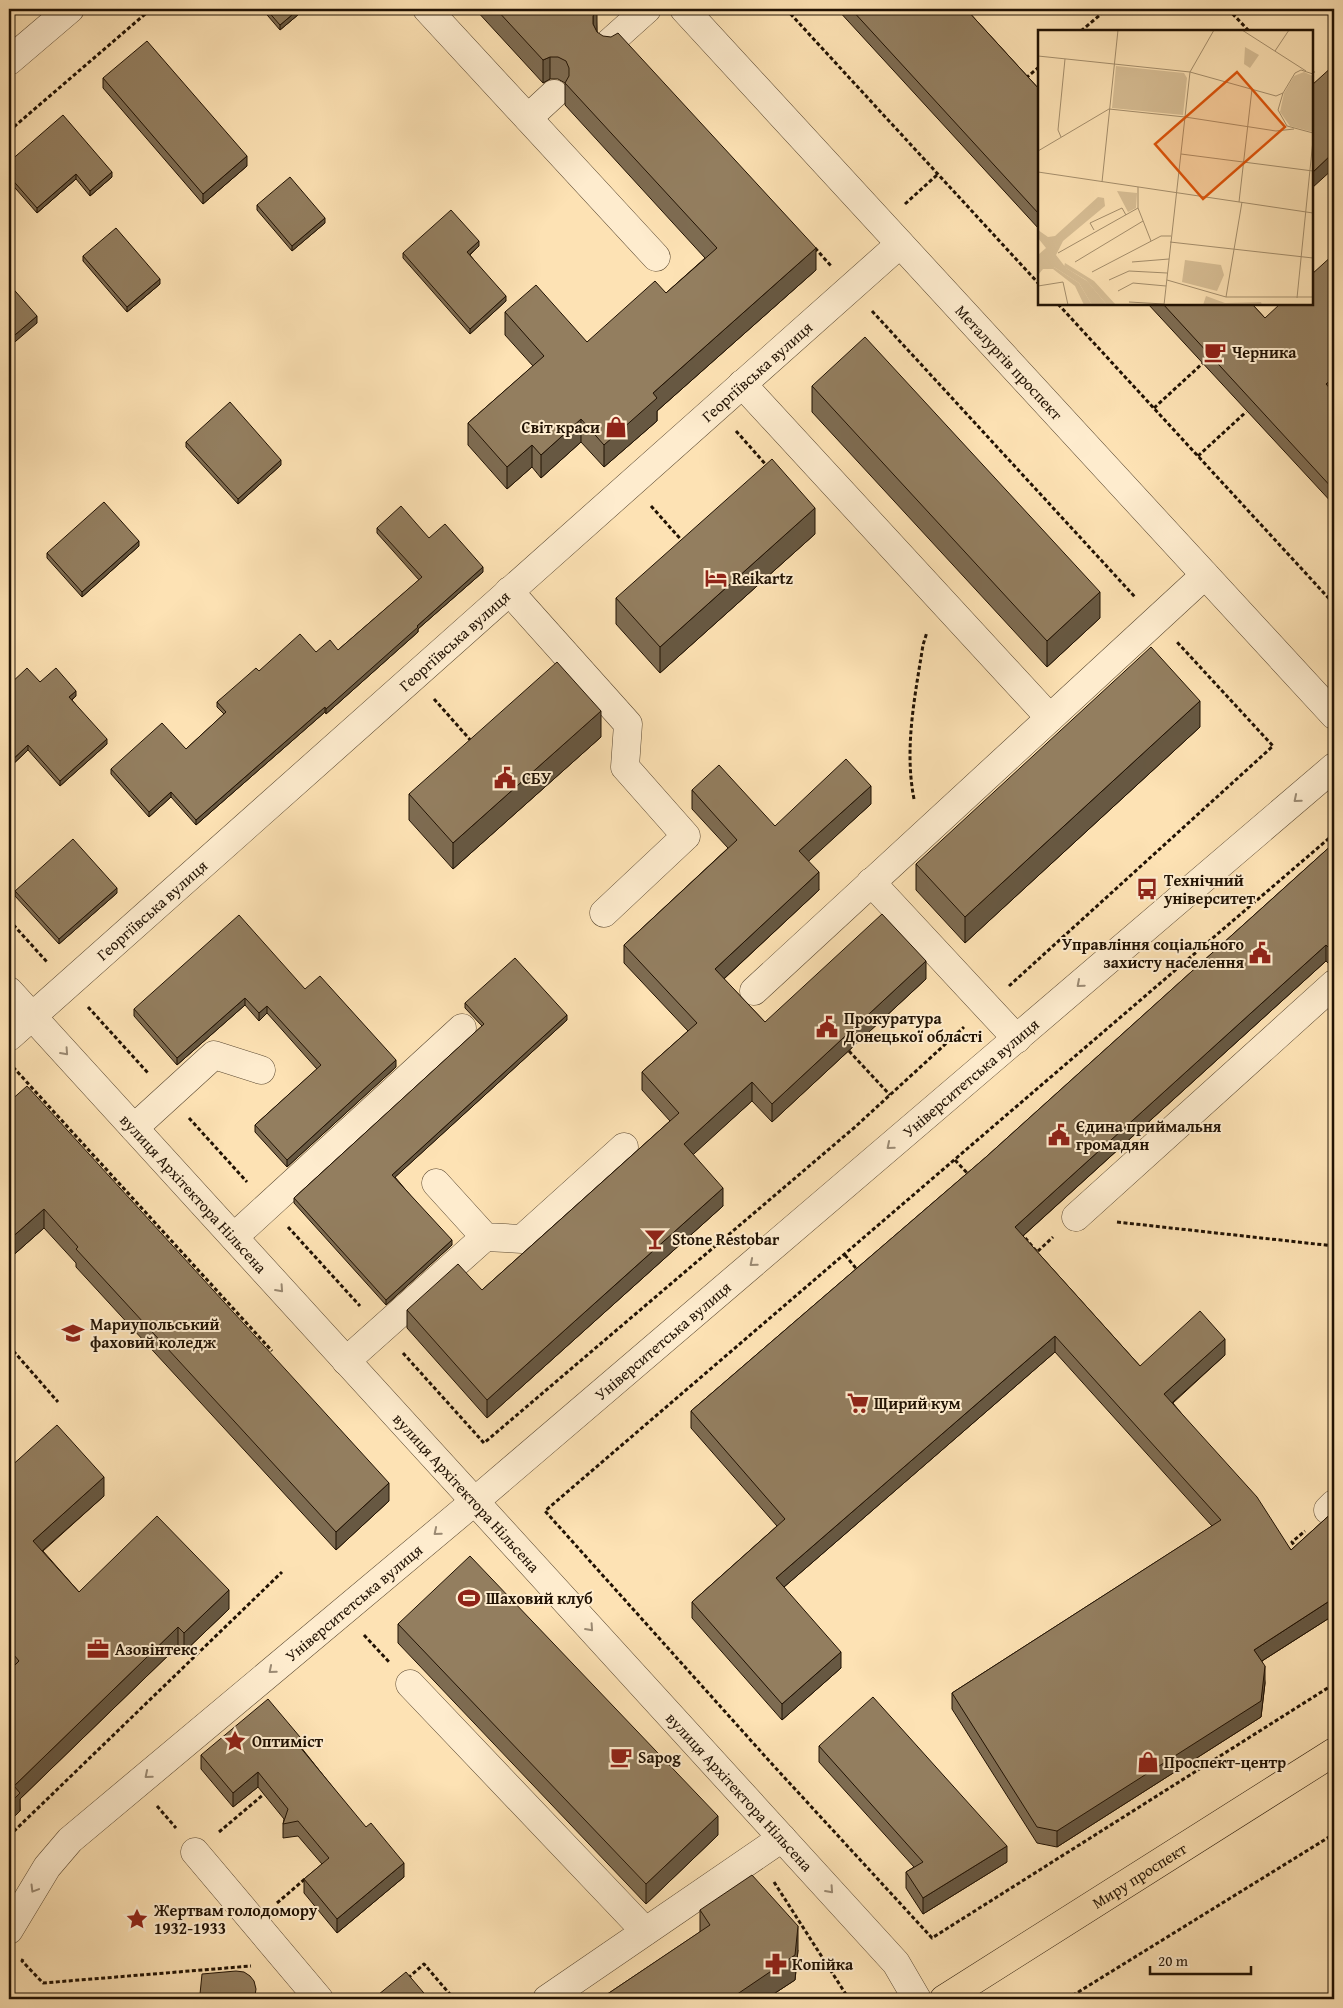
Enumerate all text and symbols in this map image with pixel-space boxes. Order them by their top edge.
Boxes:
inset map [1038,30,1313,305]
street label: Металургів проспект [950,299,1069,425]
street label: Георгіївська вулиця [696,315,818,428]
cafe icon: Черника [1202,339,1228,365]
place label: Черника [1232,340,1297,364]
shop icon: Свiт краси [603,414,629,440]
place label: Свiт краси [522,415,600,439]
hotel icon: Reikartz [703,565,729,591]
place label: Reikartz [732,566,793,590]
street label: Георгіївська вулиця [393,585,515,697]
public building icon: СБУ [492,765,518,791]
place label: СБУ [522,766,551,790]
one-way arrow [1294,793,1303,802]
street label: Георгіївська вулиця [91,854,213,966]
place label: Технічний університет [1163,868,1255,910]
bus stop icon: Технічний університет [1134,876,1160,902]
place label: Управління соціального захисту населення [1062,932,1244,974]
public building icon: Управління соціального захисту населення [1247,940,1273,966]
one-way arrow [1077,978,1086,987]
place label: Прокуратура Донецької області [843,1006,982,1048]
street label: Університетська вулиця [897,1012,1044,1143]
public building icon: Прокуратура Донецької області [814,1014,840,1040]
one-way arrow [59,1047,68,1056]
street label: вулиця Архітектора Нільсена [115,1108,273,1279]
place label: Єдина приймальня громадян [1076,1114,1222,1156]
public building icon: Єдина приймальня громадян [1046,1122,1072,1148]
one-way arrow [887,1140,896,1149]
bar icon: Stone Restobar [642,1226,668,1252]
place label: Stone Restobar [672,1227,780,1251]
one-way arrow [750,1257,759,1266]
street label: Університетська вулиця [589,1275,736,1406]
one-way arrow [275,1283,284,1292]
place label: Мариупольський фаховий коледж [90,1312,220,1354]
school or university icon: Мариупольський фаховий коледж [60,1320,86,1346]
supermarket icon: Щирий кум [845,1390,871,1416]
place label: Щирий кум [874,1391,961,1415]
street label: вулиця Архітектора Нільсена [388,1408,546,1578]
one-way arrow [434,1527,443,1535]
street label: Університетська вулиця [280,1538,428,1667]
sports icon: Шаховий клуб [456,1585,482,1611]
place label: Шаховий клуб [486,1586,593,1610]
one-way arrow [584,1623,593,1632]
office icon: Азовінтекс [85,1636,111,1662]
place label: Азовінтекс [115,1637,198,1661]
one-way arrow [269,1665,278,1673]
street label: вулиця Архітектора Нільсена [661,1707,819,1877]
place icon: Оптиміст [222,1728,248,1754]
place label: Оптиміст [252,1729,324,1753]
cafe icon: Sapog [608,1744,634,1770]
place label: Sapog [638,1745,681,1769]
shop icon: Проспект-центр [1135,1749,1161,1775]
place label: Проспект-центр [1164,1750,1286,1774]
one-way arrow [144,1769,153,1778]
street label: Миру проспект [1087,1836,1191,1914]
one-way arrow [30,1883,40,1892]
one-way arrow [824,1885,833,1894]
place label: Жертвам голодомору 1932-1933 [153,1898,318,1940]
place icon: Жертвам голодомору 1932-1933 [124,1906,150,1932]
scale bar [1150,1943,1252,1975]
text: 20 m [1158,1950,1189,1971]
pharmacy icon: Копійка [763,1951,789,1977]
place label: Копійка [792,1952,854,1976]

